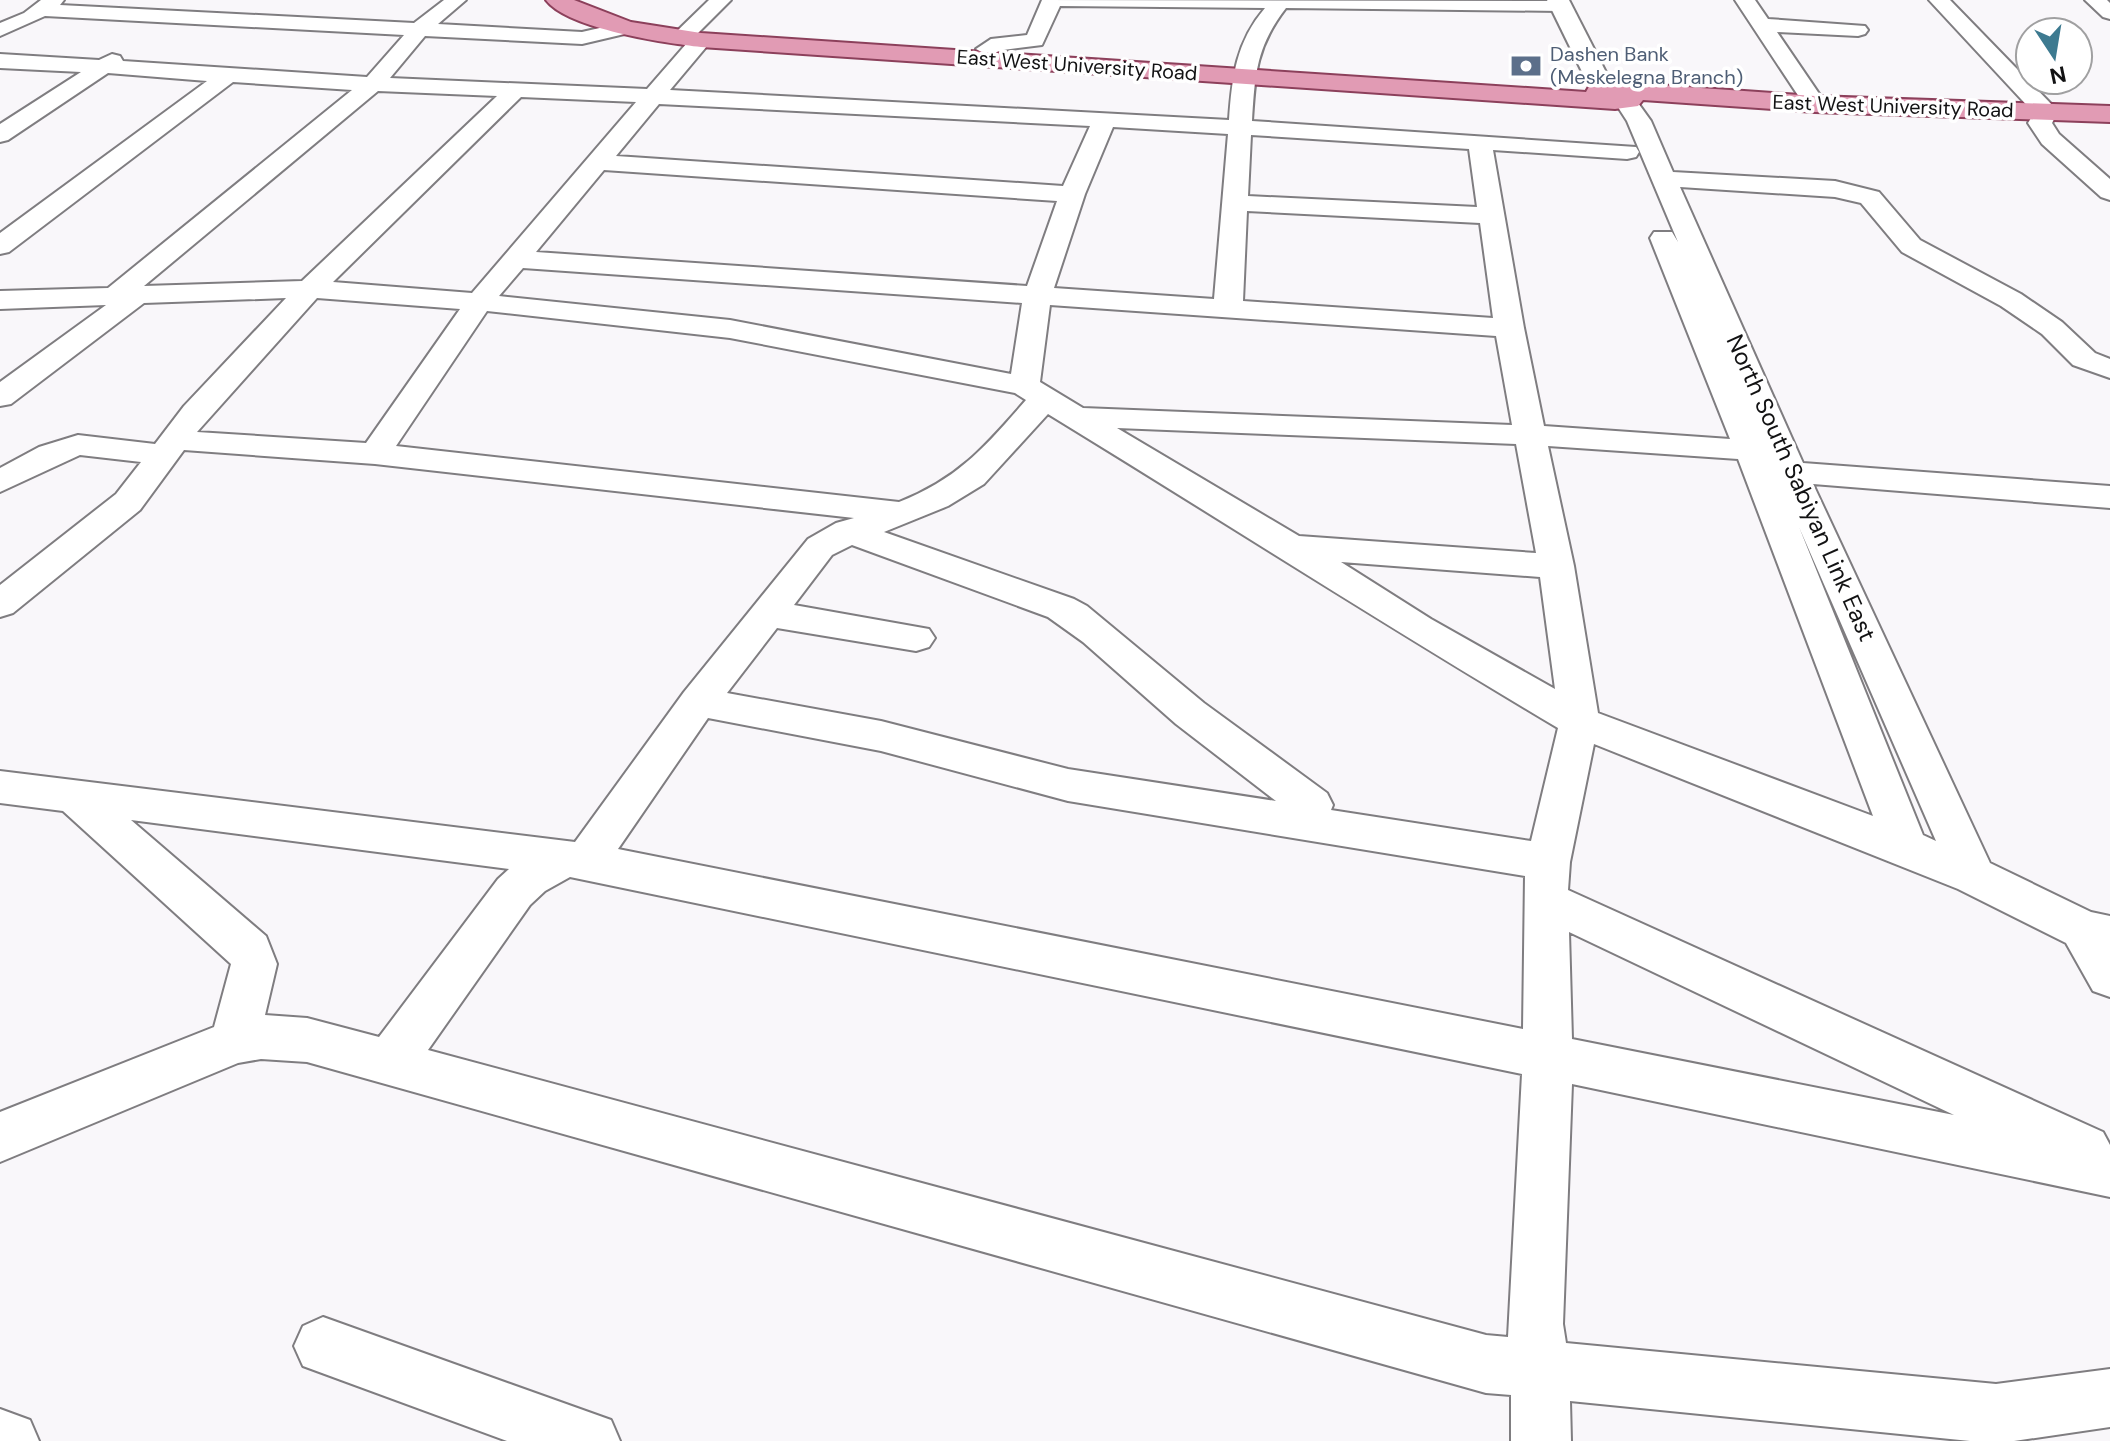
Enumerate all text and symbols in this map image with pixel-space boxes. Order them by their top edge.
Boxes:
north arrow [2014,16,2094,96]
place label: Dashen Bank (Meskelegna Branch) [1550,41,1743,90]
street label: East West University Road [956,44,1198,86]
bank icon: Dashen Bank (Meskelegna Branch) [1509,49,1543,83]
text: N [2047,59,2069,91]
street label: East West University Road [1772,89,2014,123]
street label: North South Sabiyan Link East [1720,330,1883,646]

